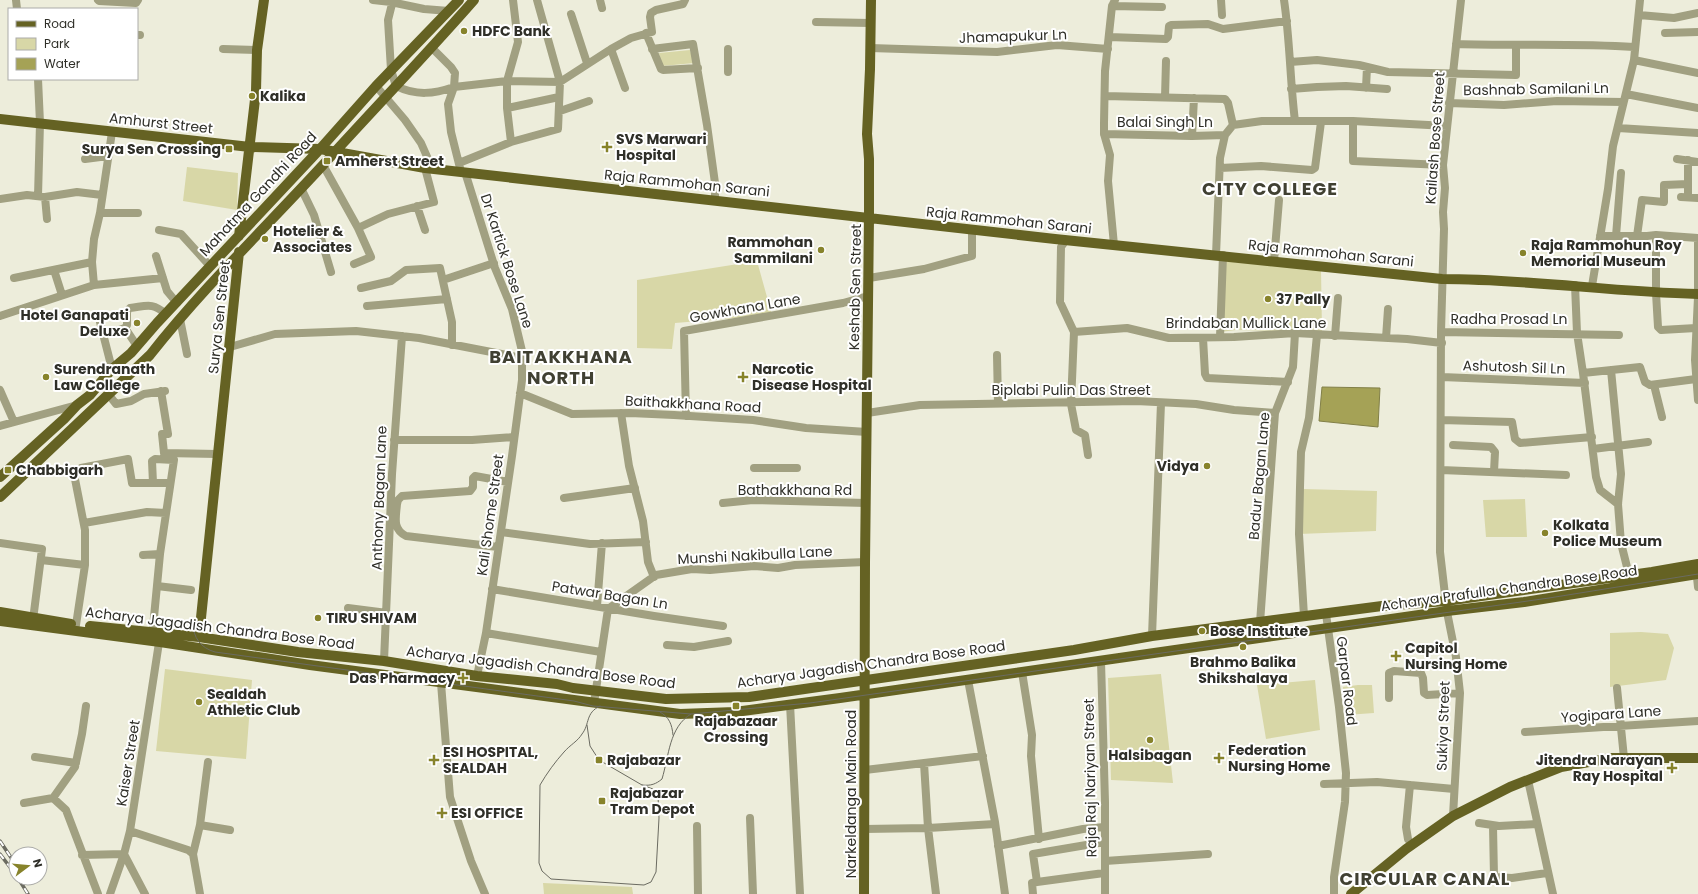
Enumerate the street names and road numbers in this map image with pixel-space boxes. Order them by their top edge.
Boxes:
street label: Jhamapukur Ln [959,24,1067,48]
street label: Kailash Bose Street [1420,71,1450,205]
street label: Bashnab Samilani Ln [1463,78,1609,100]
street label: Amhurst Street [108,108,214,138]
street label: Balai Singh Ln [1117,112,1213,132]
street label: Mahatma Gandhi Road [195,127,321,261]
street label: Raja Rammohan Sarani [603,164,771,202]
street label: Dr Kartick Bose Lane [476,191,538,331]
street label: Raja Rammohan Sarani [925,201,1093,239]
street label: Keshab Sen Street [844,224,866,350]
street label: Raja Rammohan Sarani [1247,234,1415,272]
street label: Surya Sen Street [203,259,235,375]
street label: Gowkhana Lane [688,288,802,328]
street label: Radha Prosad Ln [1451,309,1567,329]
street label: Brindaban Mullick Lane [1166,313,1327,333]
street label: Ashutosh Sil Ln [1462,355,1566,379]
street label: Biplabi Pulin Das Street [991,380,1151,400]
street label: Baithakkhana Road [624,390,762,418]
street label: Badur Bagan Lane [1243,411,1275,541]
street label: Anthony Bagan Lane [366,425,392,571]
street label: Kali Shome Street [472,453,508,577]
street label: Bathakkhana Rd [738,480,852,500]
street label: Munshi Nakibulla Lane [677,541,833,569]
street label: Acharya Prafulla Chandra Bose Road [1379,560,1639,616]
street label: Patwar Bagan Ln [551,576,669,614]
street label: Acharya Jagadish Chandra Bose Road [84,602,356,654]
street label: Acharya Jagadish Chandra Bose Road [735,635,1007,693]
street label: Garpar Road [1332,635,1362,727]
street label: Acharya Jagadish Chandra Bose Road [405,641,677,693]
street label: Sukiya Street [1431,681,1455,771]
street label: Raja Raj Nariyan Street [1079,698,1101,858]
street label: Yogipara Lane [1560,700,1662,727]
street label: Narkeldanga Main Road [841,710,861,878]
street label: Kaiser Street [111,718,145,808]

